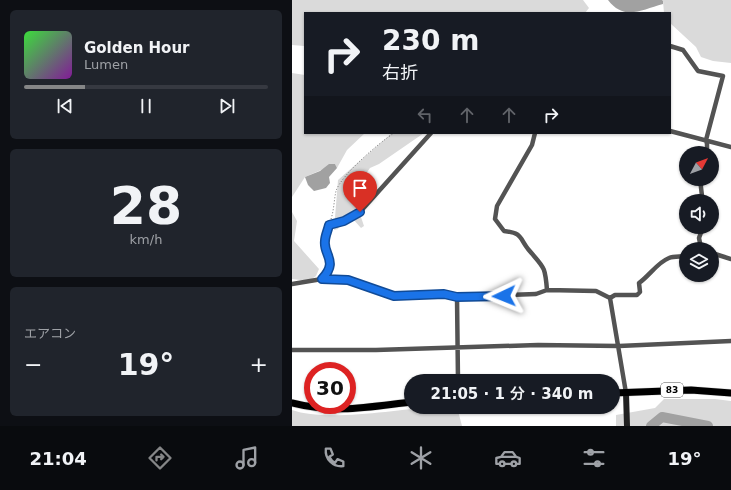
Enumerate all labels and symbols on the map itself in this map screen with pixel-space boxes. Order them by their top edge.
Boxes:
north arrow [679,146,719,186]
pin [343,171,377,212]
position arrow [483,275,525,317]
speed limit sign: 30 [304,362,356,414]
road number: 83 [661,383,683,397]

